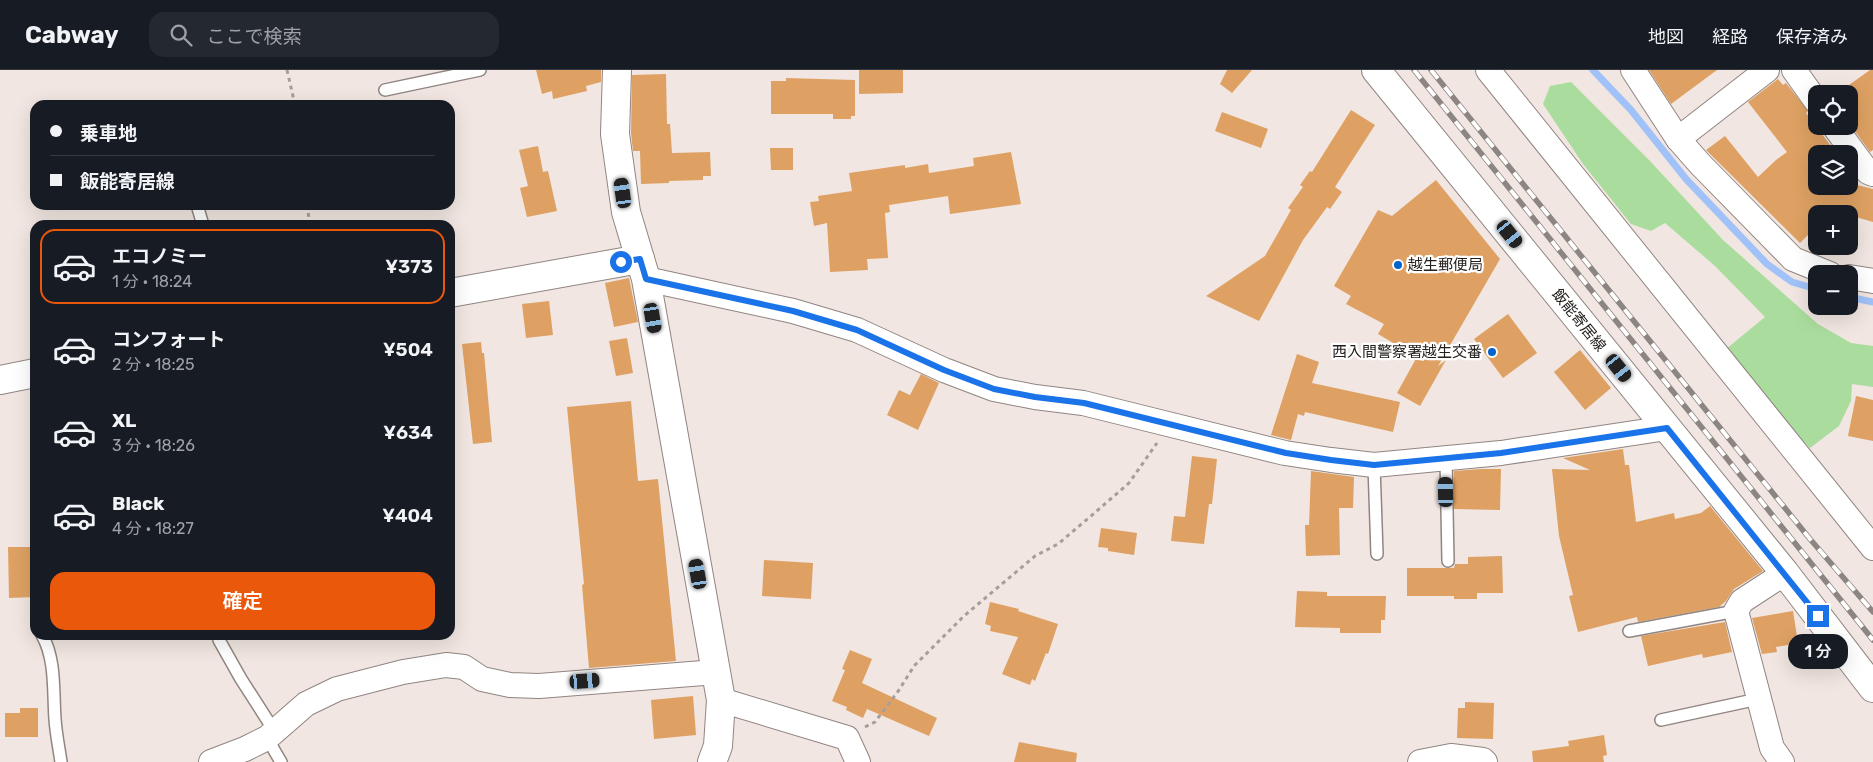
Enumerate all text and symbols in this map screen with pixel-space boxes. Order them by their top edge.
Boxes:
search box [149,12,499,57]
text: Cabway [25,21,119,49]
icon: search [167,21,195,49]
text: ここで検索 [207,25,302,48]
text: 地図 [1648,26,1684,48]
text: 経路 [1712,26,1748,48]
text: 保存済み [1776,26,1848,48]
map controls [1808,85,1858,315]
button: locate [1808,85,1858,135]
text: 乗車地 [80,122,137,145]
button: layers [1808,145,1858,195]
text: 飯能寄居線 [80,170,175,193]
car [613,177,632,209]
button: + [1808,205,1858,255]
car [1494,218,1525,250]
icon: car [52,244,97,289]
text: エコノミー [112,245,207,268]
route start [610,251,632,273]
text: ¥373 [385,255,433,278]
place label: 越生郵便局 [1407,256,1483,274]
marker: 越生郵便局 [1392,259,1404,271]
button: − [1808,265,1858,315]
text: 1 分 · 18:24 [112,272,192,291]
street label: 飯能寄居線 [1548,285,1610,355]
car [643,302,662,334]
icon: car [52,327,97,372]
text: コンフォート [112,328,225,351]
text: ¥504 [383,338,433,361]
place label: 西入間警察署越生交番 [1332,343,1482,361]
marker: 西入間警察署越生交番 [1486,346,1498,358]
car [1603,352,1634,384]
text: 2 分 · 18:25 [112,355,194,374]
text: XL [112,409,136,432]
icon: car [52,410,97,455]
text: ¥634 [383,421,433,444]
text: 3 分 · 18:26 [112,436,195,455]
car [1438,477,1453,507]
text: Black [112,492,164,515]
icon: car [52,493,97,538]
text: ¥404 [382,504,433,527]
text: 4 分 · 18:27 [112,519,194,538]
car [688,558,707,590]
button: 確定 [50,572,435,630]
route end [1807,605,1829,627]
callout: 1 分 [1788,634,1848,668]
text: 1 分 [1804,642,1832,661]
car [569,672,600,690]

